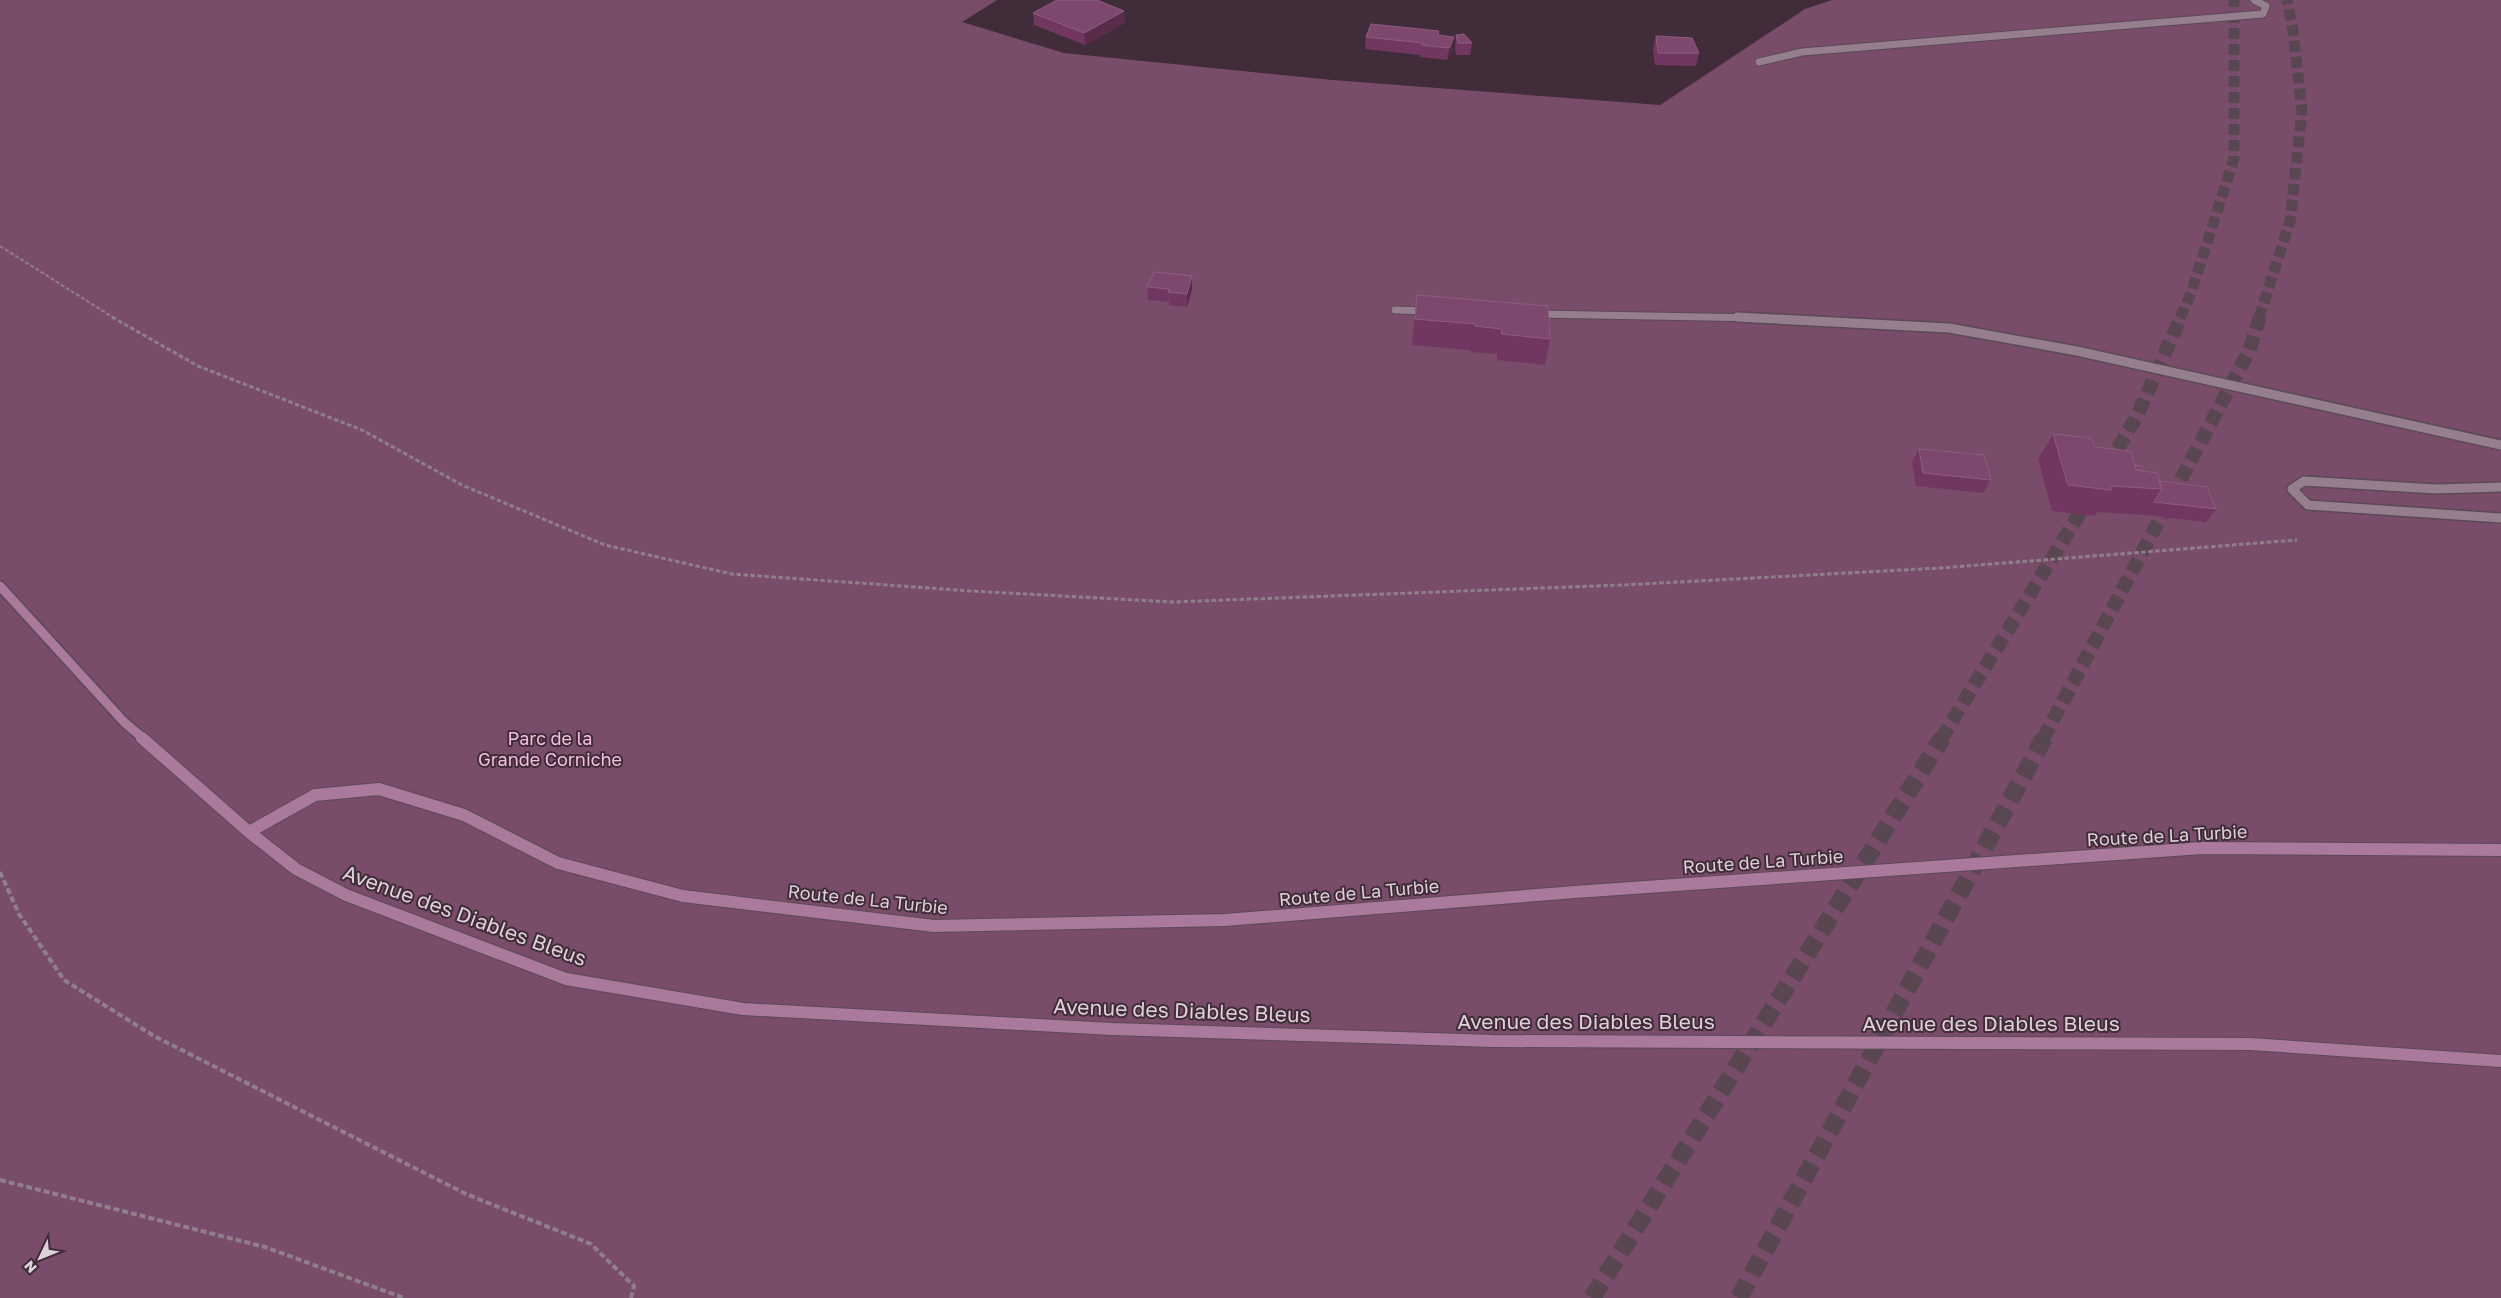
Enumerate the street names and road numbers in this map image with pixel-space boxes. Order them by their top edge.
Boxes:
street label: Route de La Turbie [2086,820,2248,850]
street label: Route de La Turbie [1682,844,1844,878]
street label: Avenue des Diables Bleus [340,859,590,971]
street label: Route de La Turbie [1278,874,1440,910]
street label: Route de La Turbie [787,880,949,918]
street label: Avenue des Diables Bleus [1053,993,1311,1027]
street label: Avenue des Diables Bleus [1457,1008,1715,1034]
street label: Avenue des Diables Bleus [1862,1010,2120,1036]

